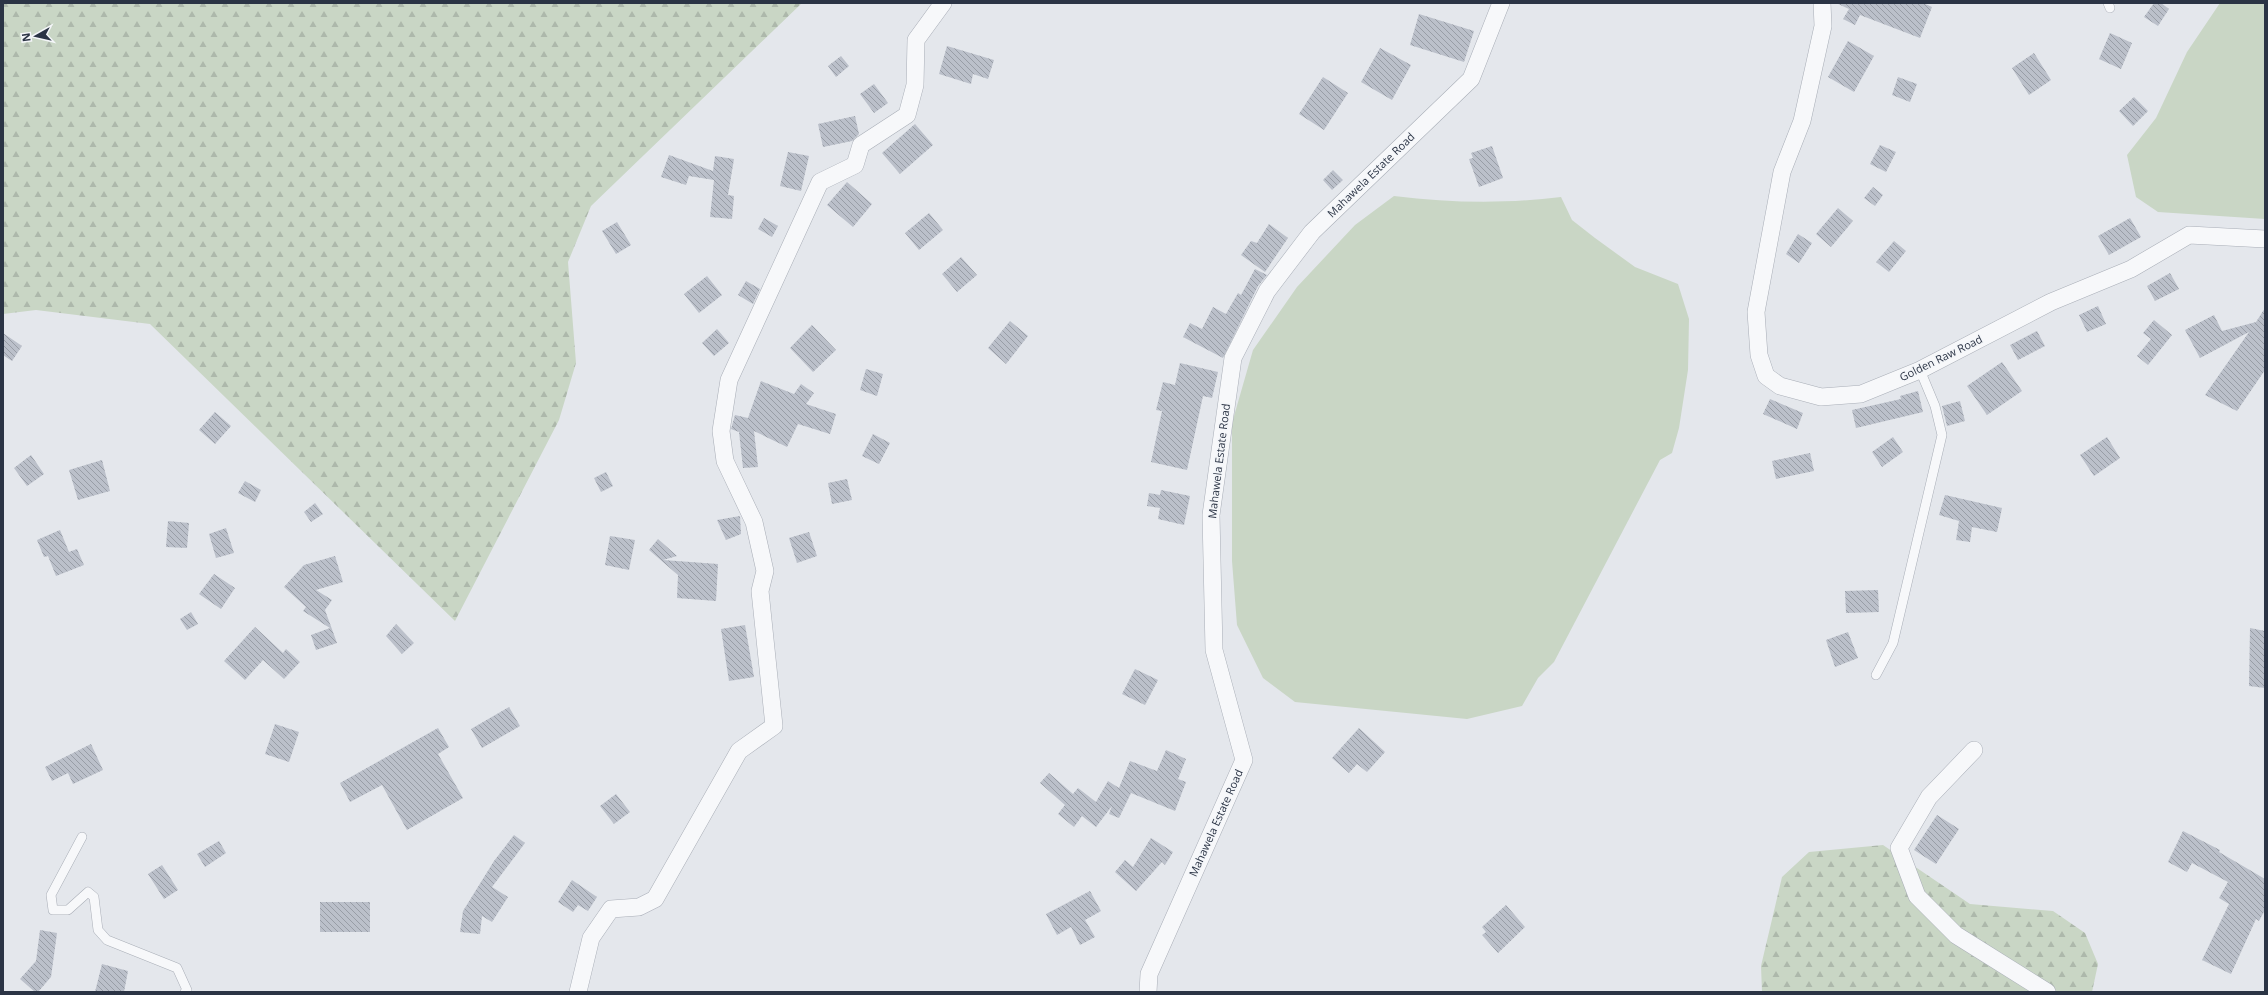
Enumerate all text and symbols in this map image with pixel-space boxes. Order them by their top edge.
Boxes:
north arrow [16,16,56,56]
text: N [18,32,34,43]
street label: Mahawela Estate Road [1324,129,1418,220]
street label: Golden Raw Road [1897,331,1985,384]
street label: Mahawela Estate Road [1204,403,1233,519]
street label: Mahawela Estate Road [1185,767,1246,879]

